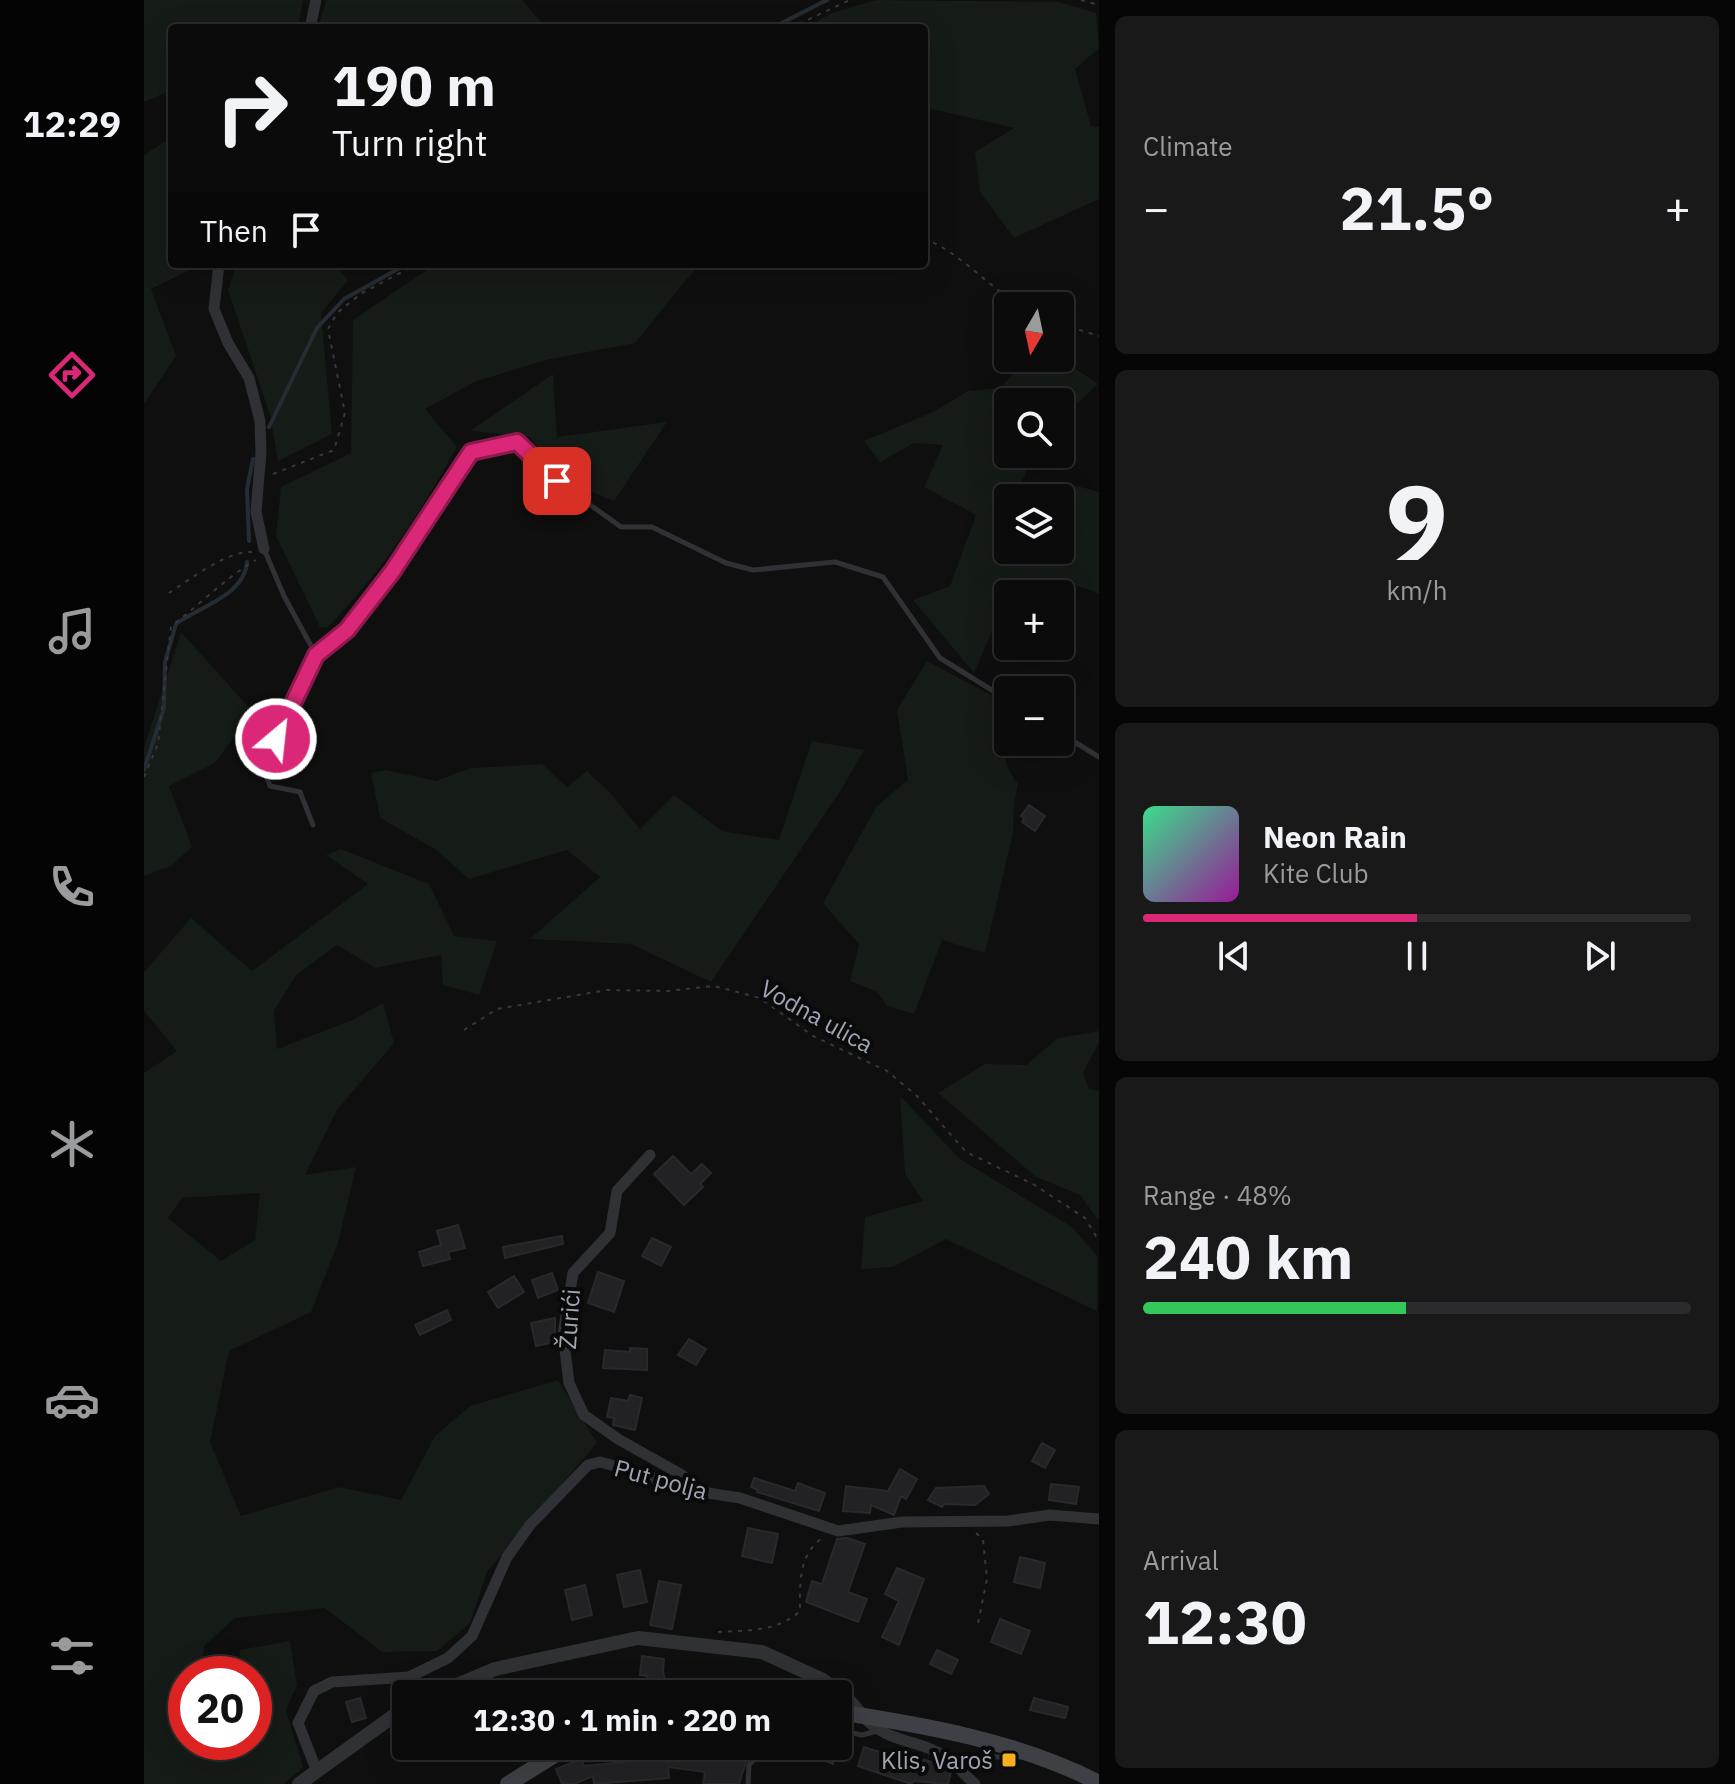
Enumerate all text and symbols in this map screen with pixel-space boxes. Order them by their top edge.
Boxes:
text: 190 m [332,49,496,121]
icon: right [200,56,304,160]
text: 12:29 [23,100,121,147]
text: Turn right [332,119,488,166]
text: Climate [1143,129,1233,163]
text: 21.5° [1340,168,1494,247]
text: − [1143,179,1169,236]
text: + [1665,179,1691,236]
icon: arrive [284,208,328,252]
text: Then [200,211,268,250]
north arrow [994,292,1074,372]
map controls [994,292,1074,756]
icon: directions [44,347,100,403]
button: search [994,388,1074,468]
pin [523,447,591,515]
text: 9 [1386,453,1448,589]
icon: arrive [535,459,579,503]
button: layers [994,484,1074,564]
text: km/h [1386,573,1448,607]
button: + [994,580,1074,660]
icon: music [44,603,100,659]
button: − [994,676,1074,756]
position arrow [234,697,318,781]
text: Neon Rain [1263,817,1407,856]
text: Kite Club [1263,856,1368,890]
icon: phone [44,859,100,915]
icon: previous [1212,934,1256,978]
icon: pause [1395,934,1439,978]
icon: next [1578,934,1622,978]
street label: Vodna ulica [755,972,879,1060]
icon: climate [44,1116,100,1172]
text: Range · 48% [1143,1178,1292,1212]
text: 240 km [1143,1217,1353,1296]
street label: Žurići [551,1288,587,1350]
icon: car [44,1372,100,1428]
street label: Put polja [611,1451,711,1507]
text: Arrival [1143,1543,1219,1577]
text: 12:30 [1143,1582,1307,1661]
icon: filters [44,1628,100,1684]
speed limit sign: 20 [168,1656,272,1760]
text: 12:30 · 1 min · 220 m [473,1700,771,1739]
place label: Klis, Varoš [881,1744,993,1776]
marker: Klis, Varoš [1000,1751,1018,1769]

